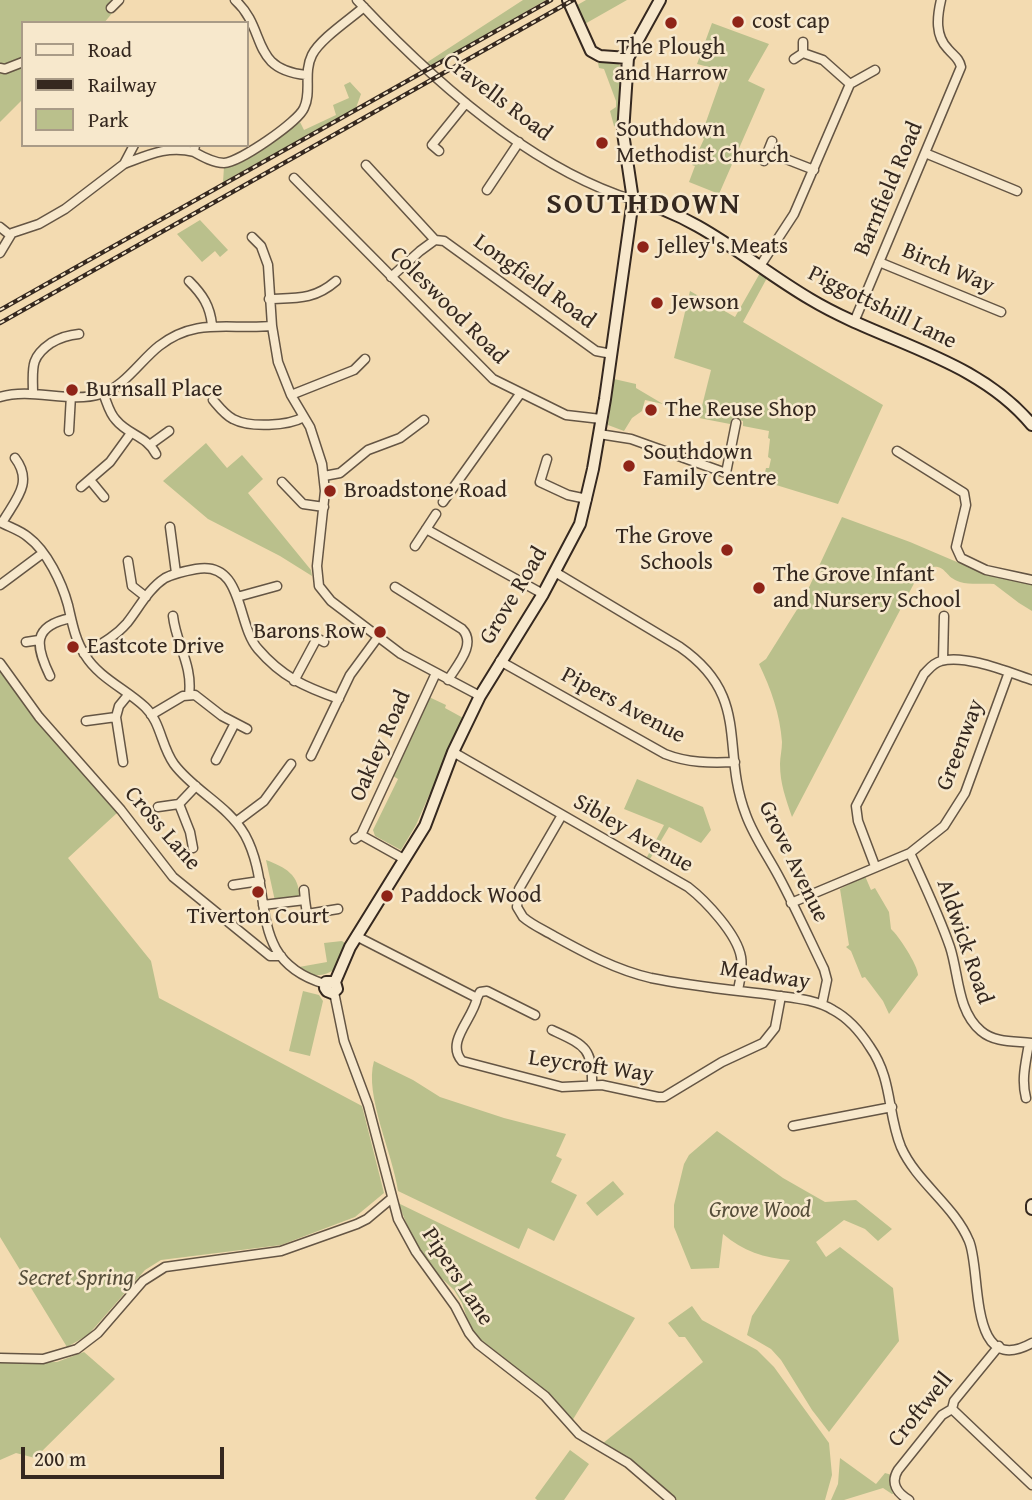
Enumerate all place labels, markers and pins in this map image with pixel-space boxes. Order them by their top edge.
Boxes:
place label: cost cap [752,8,830,36]
marker: cost cap [730,14,746,30]
marker: The Plough and Harrow [663,15,679,31]
place label: The Plough and Harrow [614,34,728,88]
place label: Southdown Methodist Church [616,116,789,170]
marker: Southdown Methodist Church [594,135,610,151]
place label: Jelley's Meats [657,233,788,261]
marker: Jelley's Meats [635,239,651,255]
place label: Jewson [671,289,739,317]
marker: Jewson [649,295,665,311]
place label: Burnsall Place [86,376,223,404]
marker: Burnsall Place [64,382,80,398]
place label: The Reuse Shop [665,396,816,424]
marker: The Reuse Shop [643,402,659,418]
place label: Southdown Family Centre [643,439,777,493]
marker: Southdown Family Centre [621,458,637,474]
place label: Broadstone Road [344,477,507,505]
marker: Broadstone Road [322,483,338,499]
place label: The Grove Schools [616,523,713,577]
marker: The Grove Schools [719,542,735,558]
place label: The Grove Infant and Nursery School [773,561,961,615]
marker: The Grove Infant and Nursery School [751,580,767,596]
place label: Barons Row [253,618,366,646]
marker: Barons Row [372,624,388,640]
place label: Eastcote Drive [87,633,224,661]
marker: Eastcote Drive [65,639,81,655]
place label: Paddock Wood [401,882,542,910]
marker: Tiverton Court [250,884,266,900]
marker: Paddock Wood [379,888,395,904]
place label: Tiverton Court [187,903,329,931]

